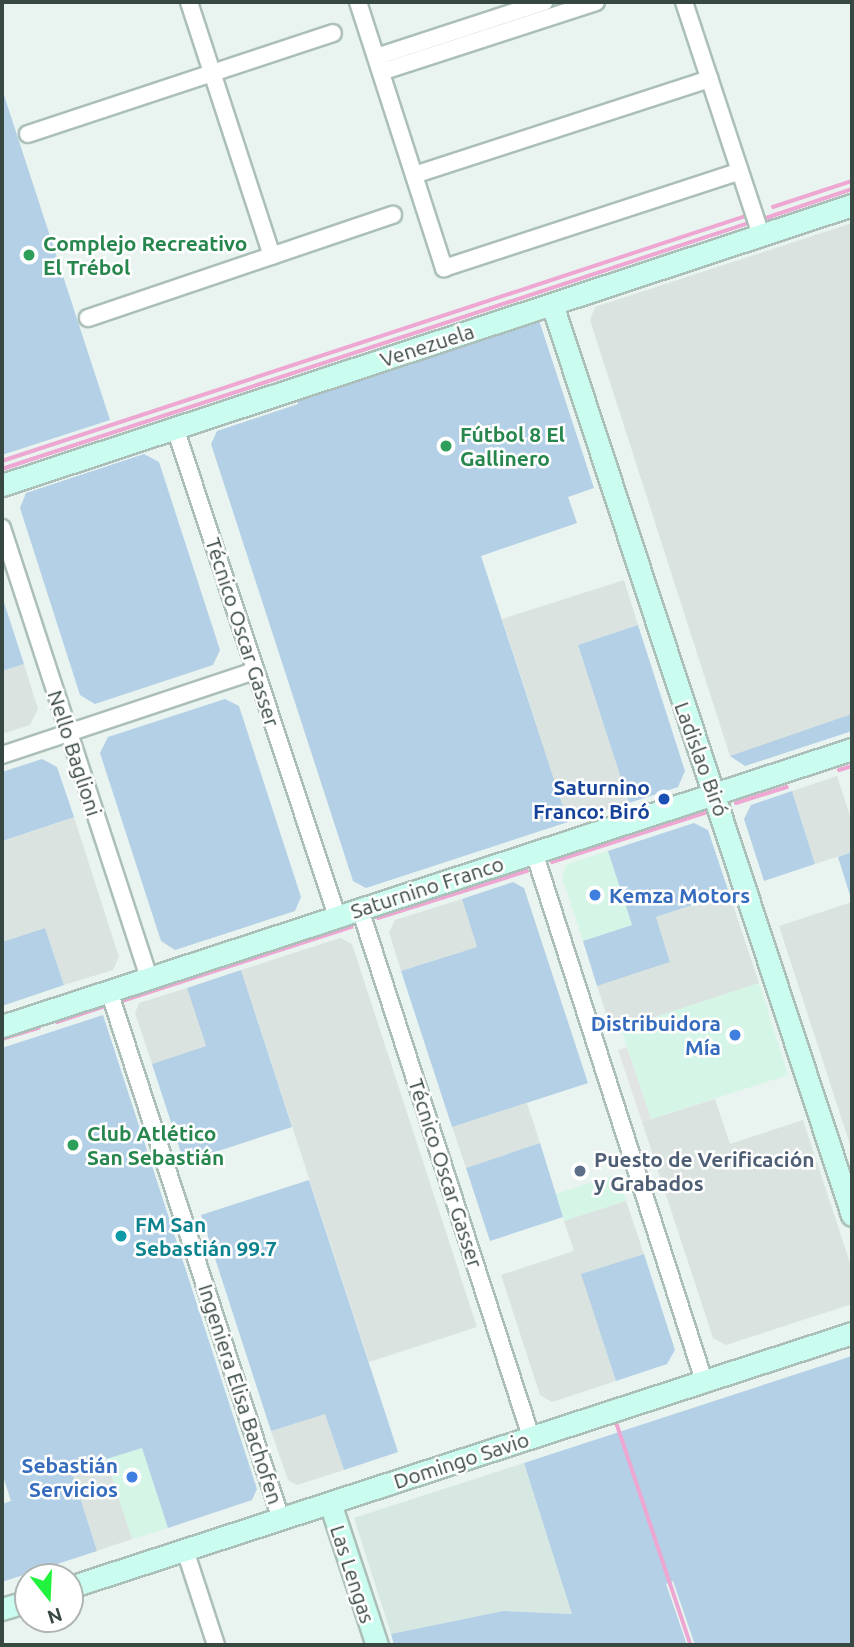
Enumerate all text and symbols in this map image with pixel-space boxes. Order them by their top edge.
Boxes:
place label: Complejo Recreativo El Trébol [43,230,247,280]
marker: Complejo Recreativo El Trébol [21,247,37,263]
street label: Venezuela [377,318,477,372]
place label: Fútbol 8 El Gallinero [460,421,565,471]
marker: Fútbol 8 El Gallinero [438,438,454,454]
street label: Técnico Oscar Gasser [201,534,285,730]
street label: Nello Baglioni [43,687,107,819]
street label: Ladislao Biró [670,698,734,820]
place label: Saturnino Franco: Biró [533,774,650,824]
marker: Saturnino Franco: Biró [656,791,672,807]
street label: Saturnino Franco [347,850,507,924]
place label: Kemza Motors [609,882,750,908]
marker: Kemza Motors [587,887,603,903]
place label: Distribuidora Mía [591,1010,721,1060]
marker: Distribuidora Mía [727,1027,743,1043]
street label: Técnico Oscar Gasser [404,1075,488,1271]
place label: Club Atlético San Sebastián [87,1120,224,1170]
marker: Club Atlético San Sebastián [65,1137,81,1153]
place label: Puesto de Verificación y Grabados [594,1146,815,1196]
marker: Puesto de Verificación y Grabados [572,1163,588,1179]
place label: FM San Sebastián 99.7 [135,1211,277,1261]
marker: FM San Sebastián 99.7 [113,1228,129,1244]
street label: Ingeniera Elisa Bachofen [193,1281,289,1507]
street label: Domingo Savio [390,1426,532,1494]
place label: Sebastián Servicios [22,1452,118,1502]
marker: Sebastián Servicios [124,1469,140,1485]
street label: Las Lengas [325,1522,381,1626]
north arrow [14,1563,84,1633]
text: N [45,1603,65,1629]

